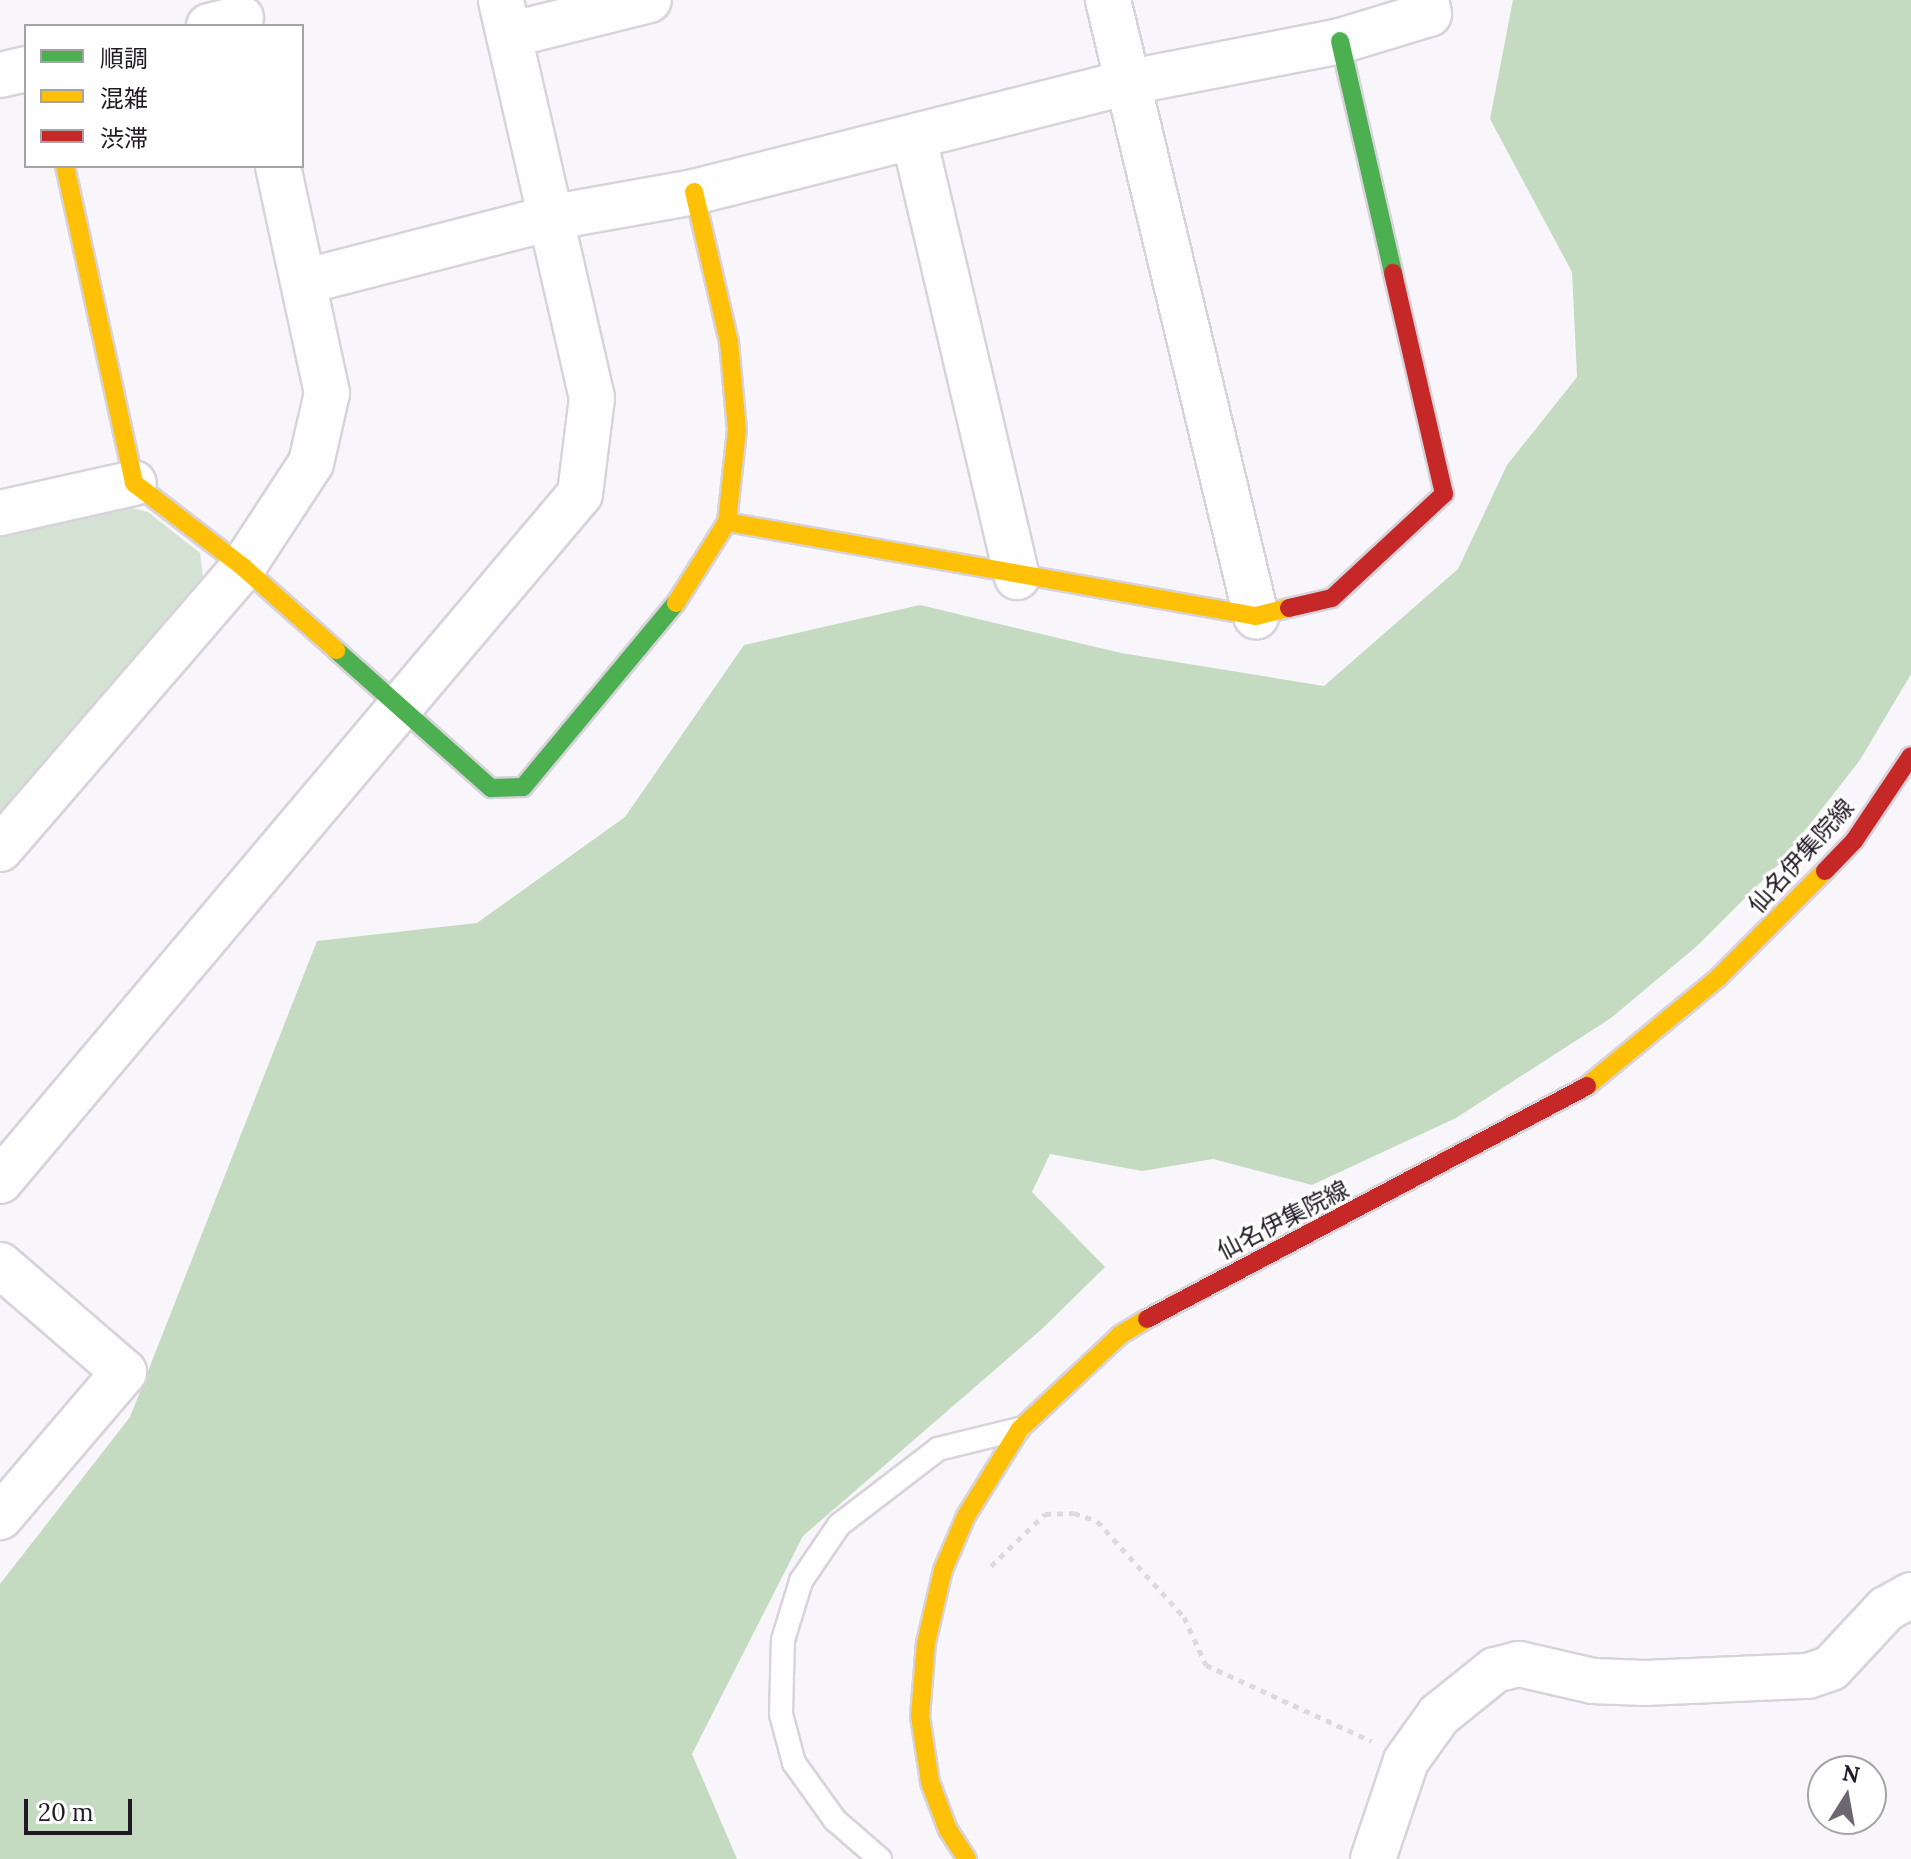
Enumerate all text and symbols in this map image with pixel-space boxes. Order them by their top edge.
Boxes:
legend [24,24,304,168]
text: 順調 [100,43,148,74]
text: 混雑 [100,83,148,114]
text: 渋滞 [100,123,148,154]
street label: 仙名伊集院線 [1742,793,1860,919]
street label: 仙名伊集院線 [1212,1174,1354,1266]
north arrow [1807,1755,1887,1835]
text: N [1840,1758,1862,1789]
scale bar [28,1783,136,1833]
text: 20 m [38,1797,94,1828]

